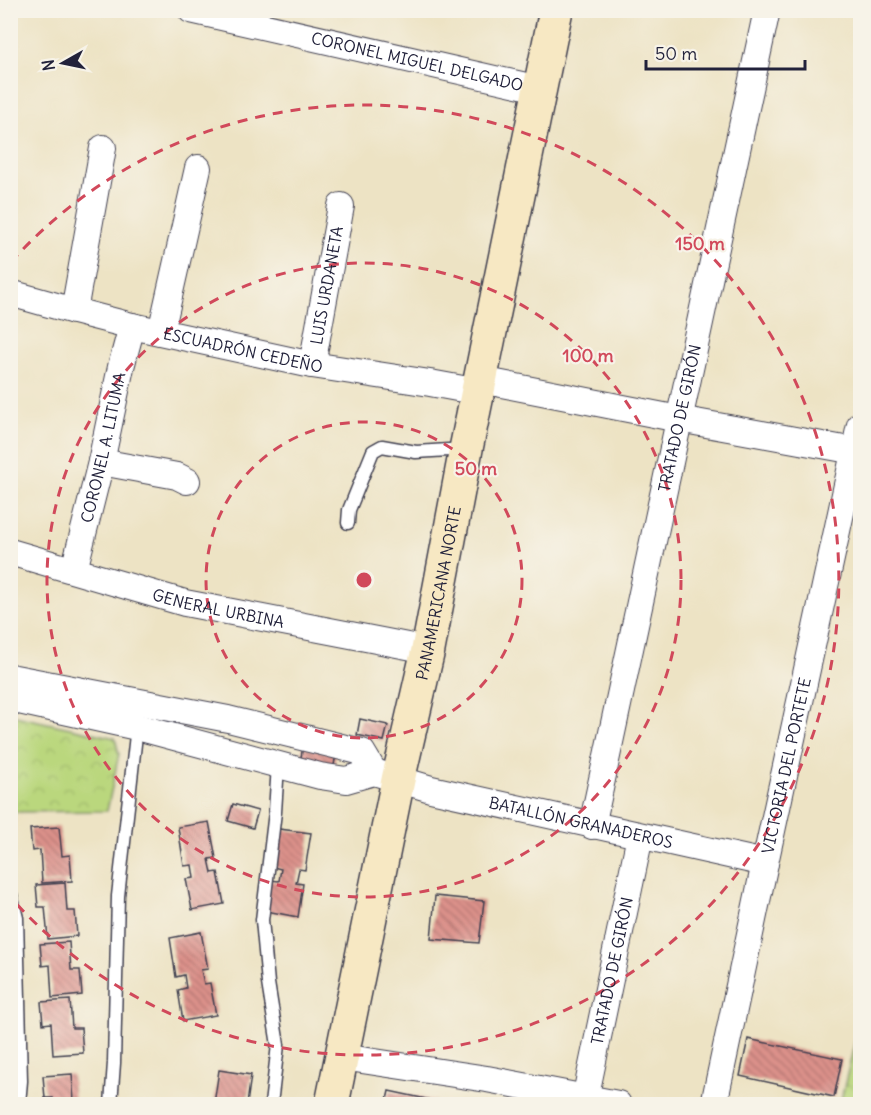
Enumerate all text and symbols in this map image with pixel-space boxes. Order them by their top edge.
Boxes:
street label: CORONEL MIGUEL DELGADO [309,28,525,95]
north arrow [33,33,93,93]
scale bar [646,33,805,71]
text: 50 m [655,42,697,65]
text: N [37,58,59,72]
street label: LUIS URDANETA [306,224,347,346]
text: 150 m [675,232,725,255]
street label: ESCUADRÓN CEDEÑO [161,323,324,377]
street label: TRATADO DE GIRÓN [654,343,705,494]
text: 100 m [563,344,614,367]
street label: CORONEL A. LITUMA [76,370,130,525]
text: 50 m [455,457,497,480]
street label: PANAMERICANA NORTE [411,504,465,682]
centre of rings [354,570,374,590]
street label: GENERAL URBINA [150,584,286,632]
street label: VICTORIA DEL PORTETE [757,676,815,855]
street label: BATALLÓN GRANADEROS [487,792,675,852]
street label: TRATADO DE GIRÓN [587,895,637,1047]

